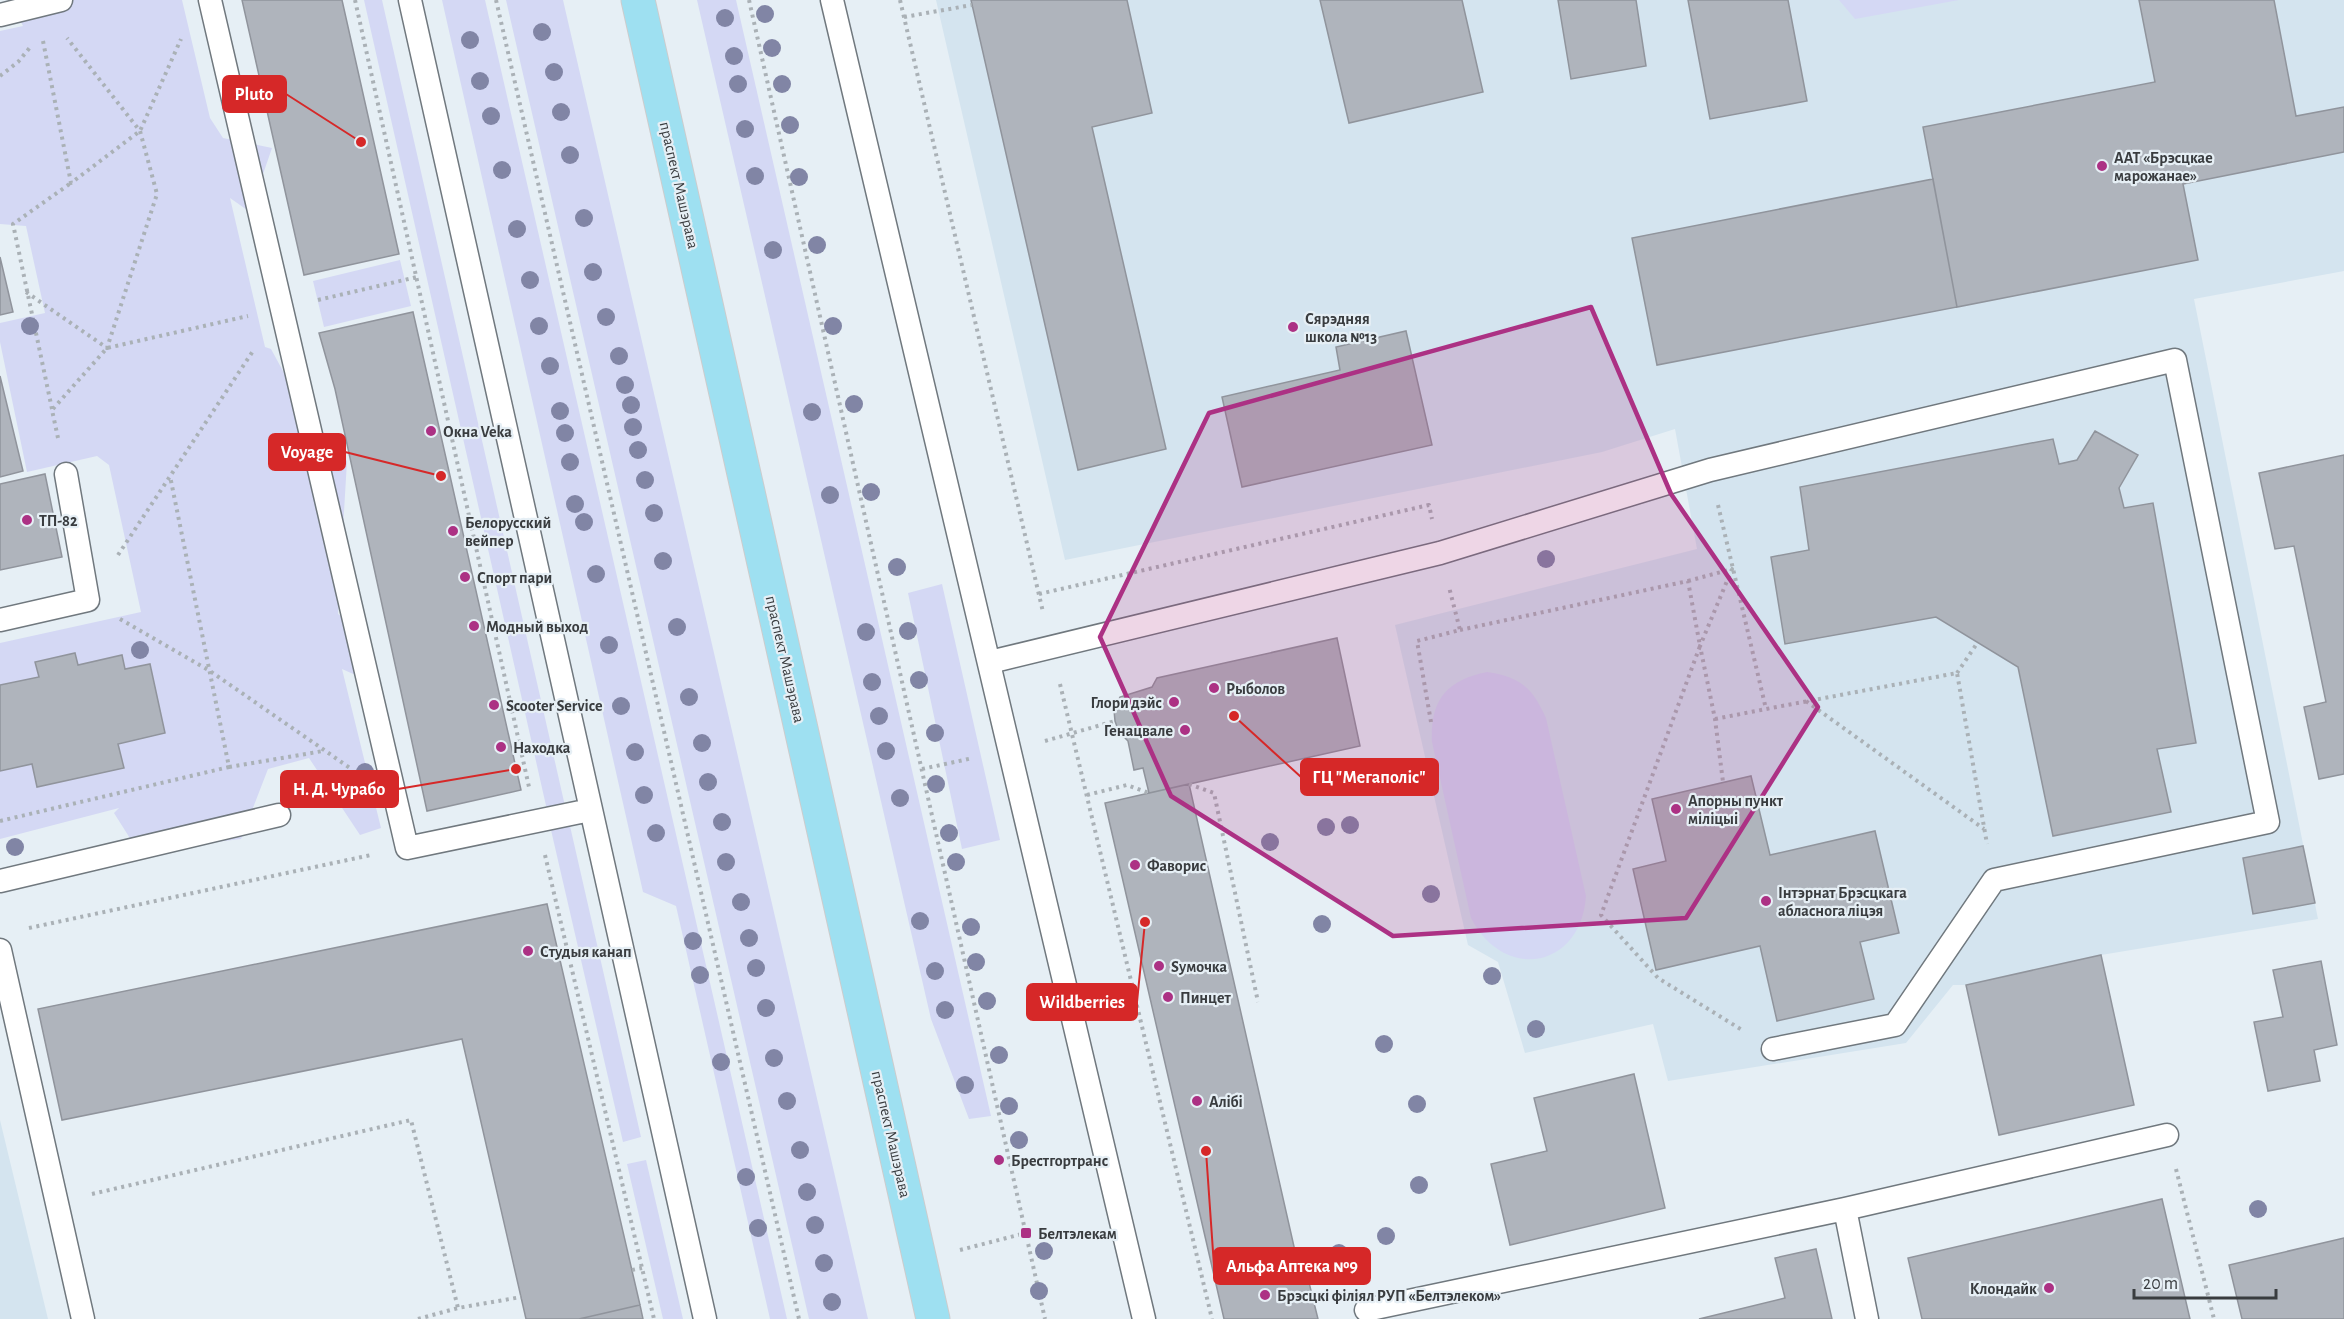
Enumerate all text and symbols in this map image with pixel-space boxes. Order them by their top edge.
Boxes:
callout: Pluto [223,76,286,112]
text: Pluto [235,86,274,104]
street label: праспект Машэрава [657,120,701,250]
place label: ААТ «Брэсцкае марожанае» [2114,150,2213,184]
marker: ААТ «Брэсцкае марожанае» [2095,159,2109,173]
place label: Сярэдняя школа №13 [1305,311,1377,345]
marker: Сярэдняя школа №13 [1286,320,1300,334]
marker: Окна Veka [424,424,438,438]
place label: Окна Veka [443,424,512,440]
callout: Voyage [269,434,345,470]
text: Voyage [281,444,333,462]
marker: ТП-82 [20,513,34,527]
place label: ТП-82 [39,513,78,529]
place label: Белорусский вейпер [465,515,551,549]
marker: Белорусский вейпер [446,524,460,538]
marker: Спорт пари [458,570,472,584]
place label: Спорт пари [477,570,552,586]
street label: праспект Машэрава [763,594,807,724]
marker: Модный выход [467,619,481,633]
place label: Модный выход [486,619,589,635]
marker: Рыболов [1207,681,1221,695]
place label: Рыболов [1226,681,1285,697]
place label: Глори дэйс [1090,695,1162,711]
marker: Глори дэйс [1167,695,1181,709]
marker: Scooter Service [487,698,501,712]
place label: Scooter Service [506,698,603,714]
place label: Генацвале [1104,723,1173,739]
marker: Генацвале [1178,723,1192,737]
marker: Находка [494,740,508,754]
place label: Находка [513,740,571,756]
callout: ГЦ "Мегаполіс" [1301,759,1438,795]
text: ГЦ "Мегаполіс" [1312,769,1426,787]
callout: Н. Д. Чурабо [281,771,398,807]
text: Н. Д. Чурабо [293,781,385,799]
place label: Апорны пункт міліцыі [1688,793,1784,827]
marker: Апорны пункт міліцыі [1669,802,1683,816]
marker: Фаворис [1128,858,1142,872]
place label: Фаворис [1147,858,1206,874]
place label: Інтэрнат Брэсцкага абласнога ліцэя [1778,885,1907,919]
marker: Інтэрнат Брэсцкага абласнога ліцэя [1759,894,1773,908]
marker: Студыя канап [521,944,535,958]
place label: Студыя канап [540,944,632,961]
marker: Sумочка [1152,959,1166,973]
place label: Sумочка [1171,959,1228,976]
callout: Wildberries [1027,984,1137,1020]
marker: Пинцет [1161,990,1175,1004]
place label: Пинцет [1180,990,1232,1006]
text: Wildberries [1039,994,1125,1012]
street label: праспект Машэрава [869,1069,913,1199]
marker: Алібі [1190,1094,1204,1108]
place label: Алібі [1209,1094,1243,1110]
marker: Брестгортранс [992,1153,1006,1167]
place label: Брестгортранс [1011,1153,1108,1169]
marker: Белтэлекам [1019,1226,1033,1240]
place label: Белтэлекам [1038,1226,1117,1242]
callout: Альфа Аптека №9 [1214,1248,1370,1284]
text: Альфа Аптека №9 [1226,1258,1358,1276]
scale bar [2134,1262,2276,1300]
text: 20 m [2143,1275,2178,1293]
place label: Клондайк [1970,1281,2037,1297]
marker: Клондайк [2042,1281,2056,1295]
marker: Брэсцкі філіял РУП «Белтэлеком» [1258,1288,1272,1302]
place label: Брэсцкі філіял РУП «Белтэлеком» [1277,1288,1501,1304]

